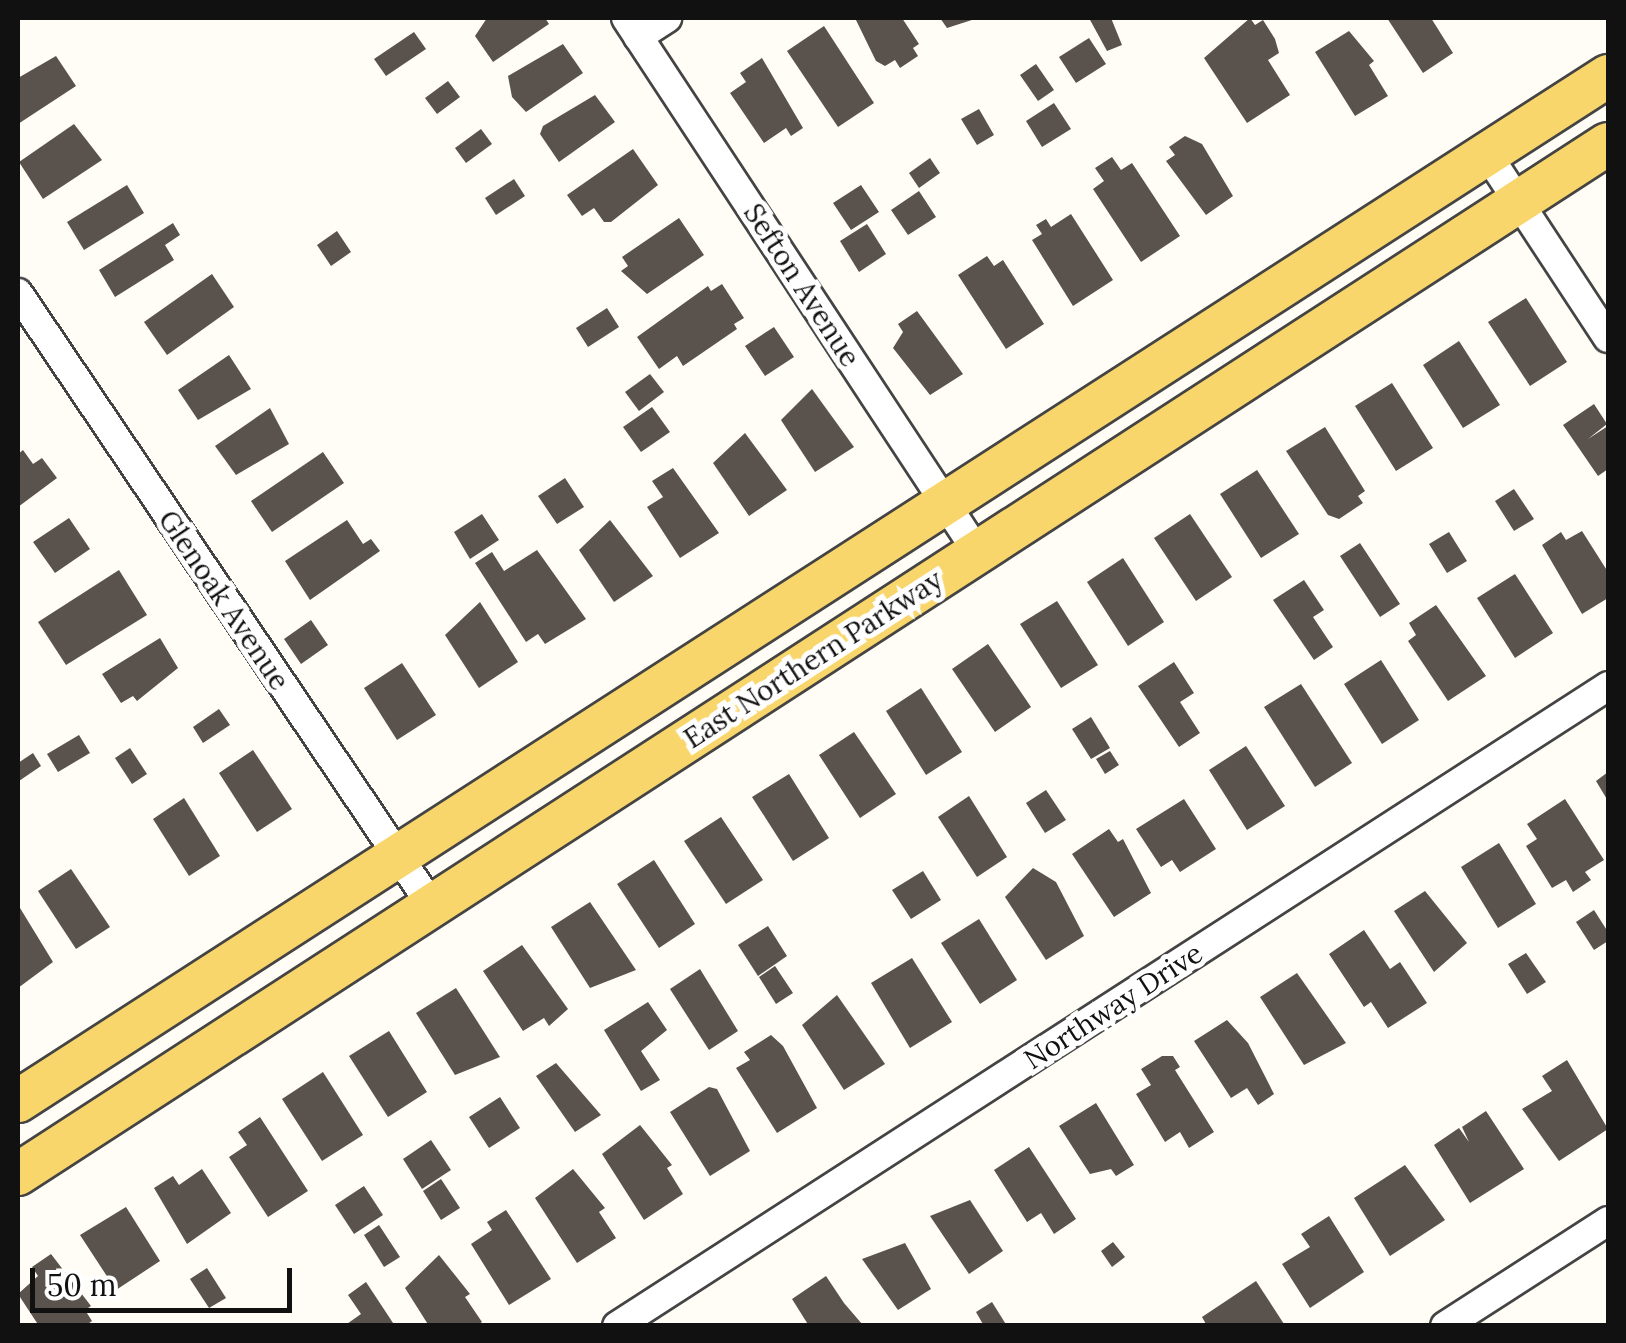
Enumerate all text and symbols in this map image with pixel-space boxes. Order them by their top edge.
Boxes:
street label: Sefton Avenue [737,197,867,373]
street label: Glenoak Avenue [152,504,296,696]
street label: East Northern Parkway [677,563,949,755]
street label: Northway Drive [1018,936,1208,1076]
scale bar [35,1248,298,1310]
text: 50 m [47,1266,117,1304]

